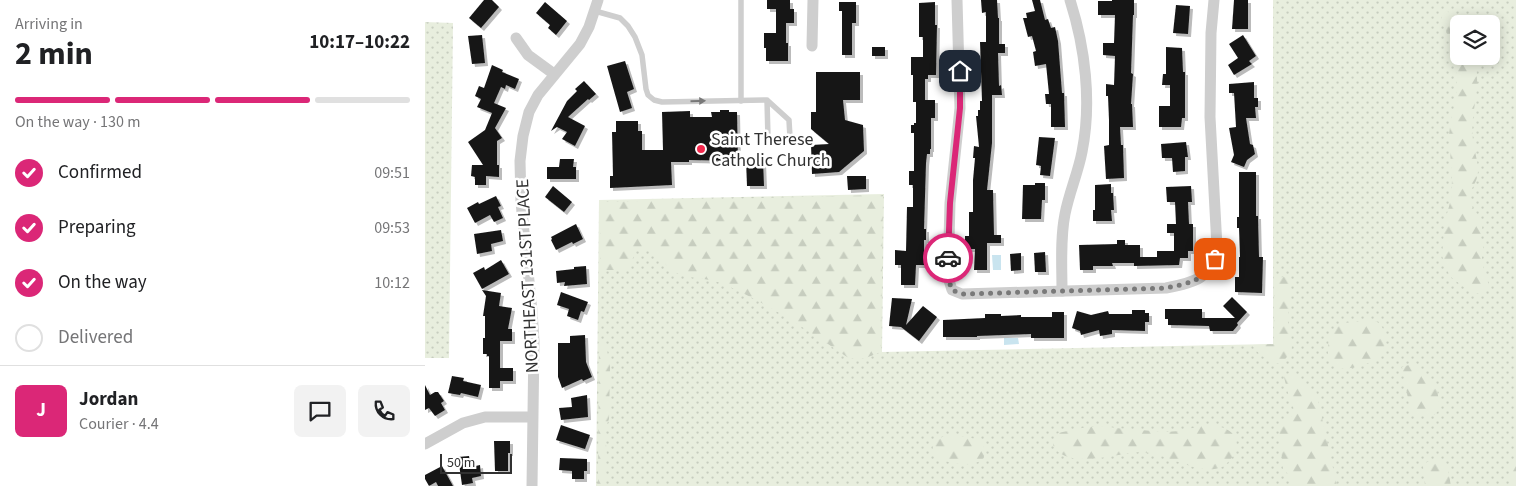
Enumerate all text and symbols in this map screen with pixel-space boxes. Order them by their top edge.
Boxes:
text: Arriving in [15,13,83,35]
map controls [1450,15,1500,65]
button: layers [1450,15,1500,65]
text: 10:17–10:22 [309,29,410,56]
text: 2 min [15,31,93,77]
pin [939,50,981,92]
icon: home [946,57,974,85]
one-way arrow [690,97,706,105]
text: On the way · 130 m [15,111,140,133]
place label: Saint Therese Catholic Church [711,127,831,173]
marker: Saint Therese Catholic Church [695,143,707,155]
icon: check [15,159,43,187]
text: Confirmed [58,159,142,186]
text: 09:51 [374,162,410,184]
street label: NORTHEAST 131ST PLACE [510,178,545,374]
icon: check [15,214,43,242]
text: Preparing [58,214,136,241]
text: 09:53 [374,217,410,239]
courier [923,233,973,283]
pin [1194,238,1236,280]
icon: car [934,244,962,272]
icon: bag [1201,245,1229,273]
icon: check [15,269,43,297]
text: On the way [58,269,147,296]
text: 10:12 [374,272,410,294]
text: Delivered [58,324,133,351]
button: chat [294,385,346,437]
button: phone [358,385,410,437]
text: Jordan [79,386,138,413]
text: J [36,397,46,424]
text: Courier · 4.4 [79,413,159,435]
scale bar [440,451,513,474]
text: 50 m [447,453,475,473]

